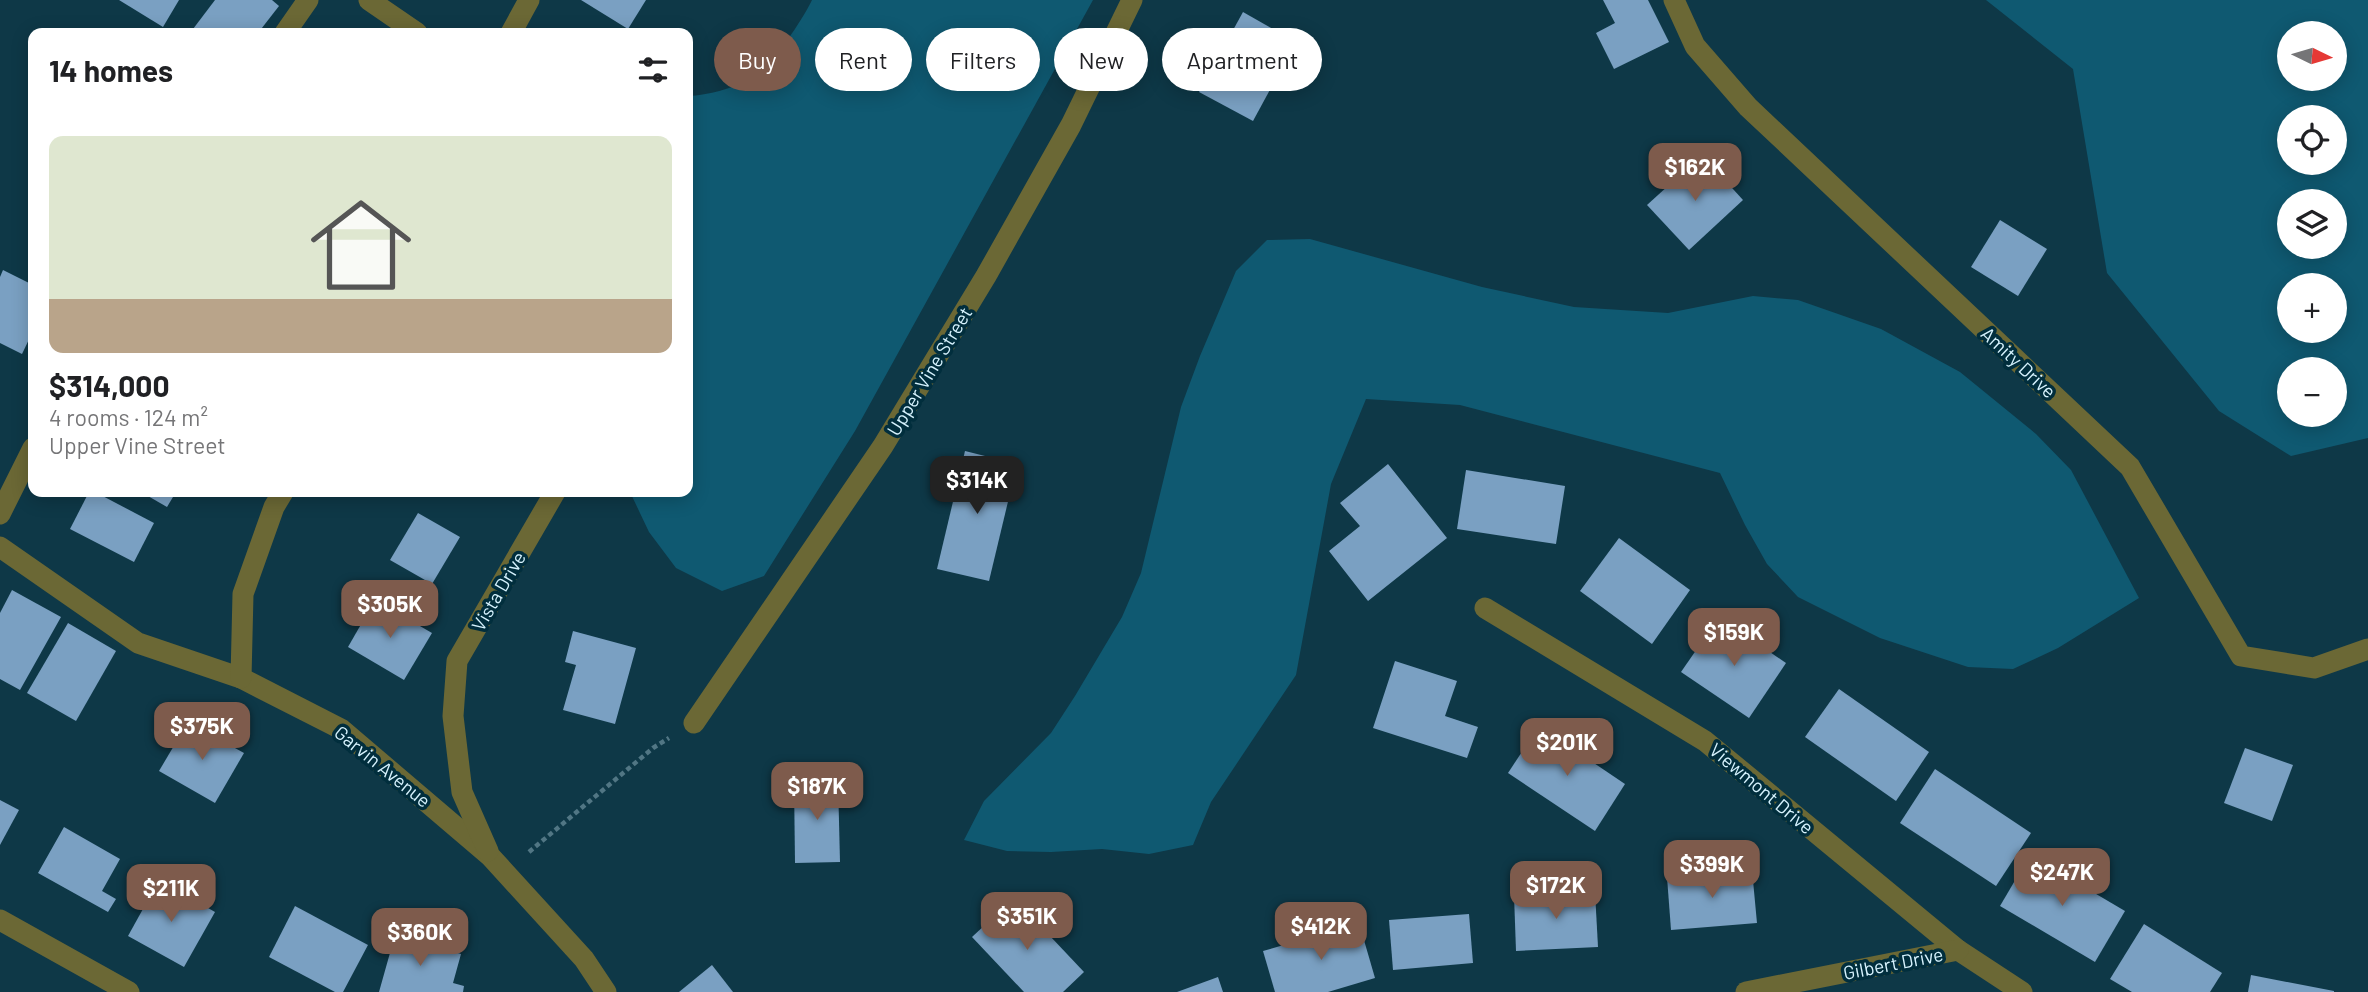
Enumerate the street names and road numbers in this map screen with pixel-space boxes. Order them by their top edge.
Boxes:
street label: Upper Vine Street [882,303,976,439]
street label: Amity Drive [1977,322,2061,402]
street label: Vista Drive [466,547,530,635]
street label: Garvin Avenue [330,720,436,812]
street label: Viewmont Drive [1705,738,1819,838]
street label: Gilbert Drive [1841,942,1945,984]

